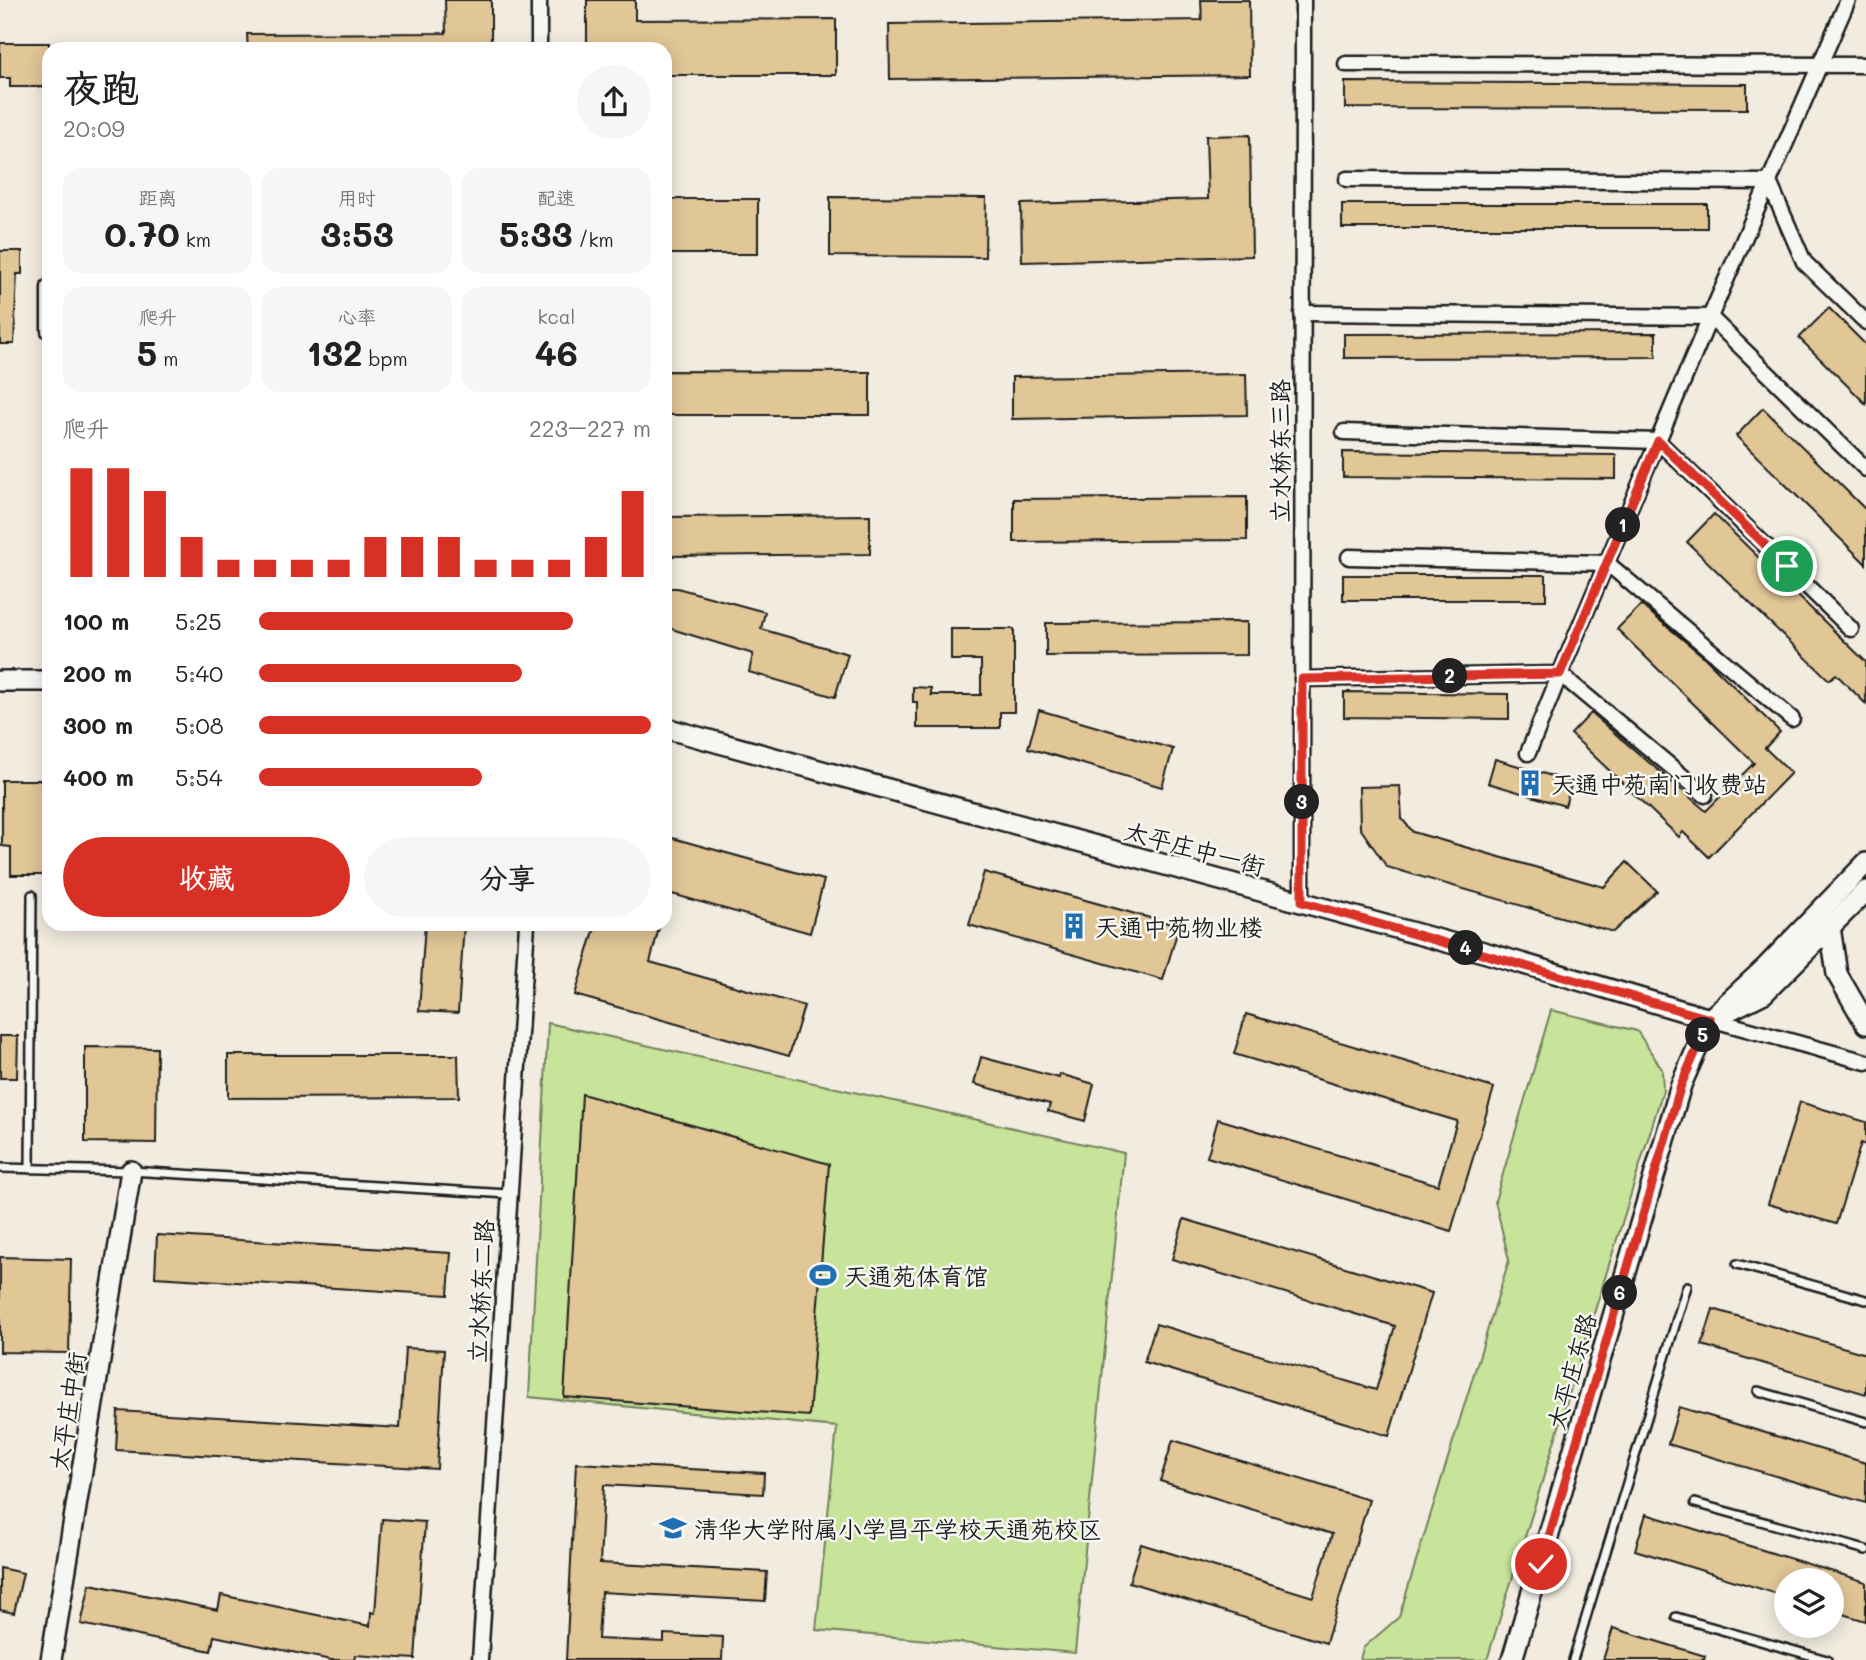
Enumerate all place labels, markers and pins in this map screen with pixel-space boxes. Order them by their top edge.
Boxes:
pin: 1 [1606,508,1640,542]
pin [1757,536,1817,596]
pin: 2 [1432,658,1468,694]
building icon: 天通中苑南门收费站 [1515,768,1545,798]
place label: 天通中苑南门收费站 [1551,768,1767,799]
pin: 3 [1284,784,1320,820]
building icon: 天通中苑物业楼 [1059,911,1089,941]
place label: 天通中苑物业楼 [1095,911,1263,942]
pin: 4 [1448,930,1484,965]
pin: 5 [1686,1018,1720,1052]
sports icon: 天通苑体育馆 [808,1260,838,1290]
place label: 天通苑体育馆 [844,1260,988,1291]
pin: 6 [1602,1276,1638,1310]
school or university icon: 清华大学附属小学昌平学校天通苑校区 [658,1513,688,1543]
place label: 清华大学附属小学昌平学校天通苑校区 [694,1513,1102,1544]
pin [1511,1534,1571,1594]

